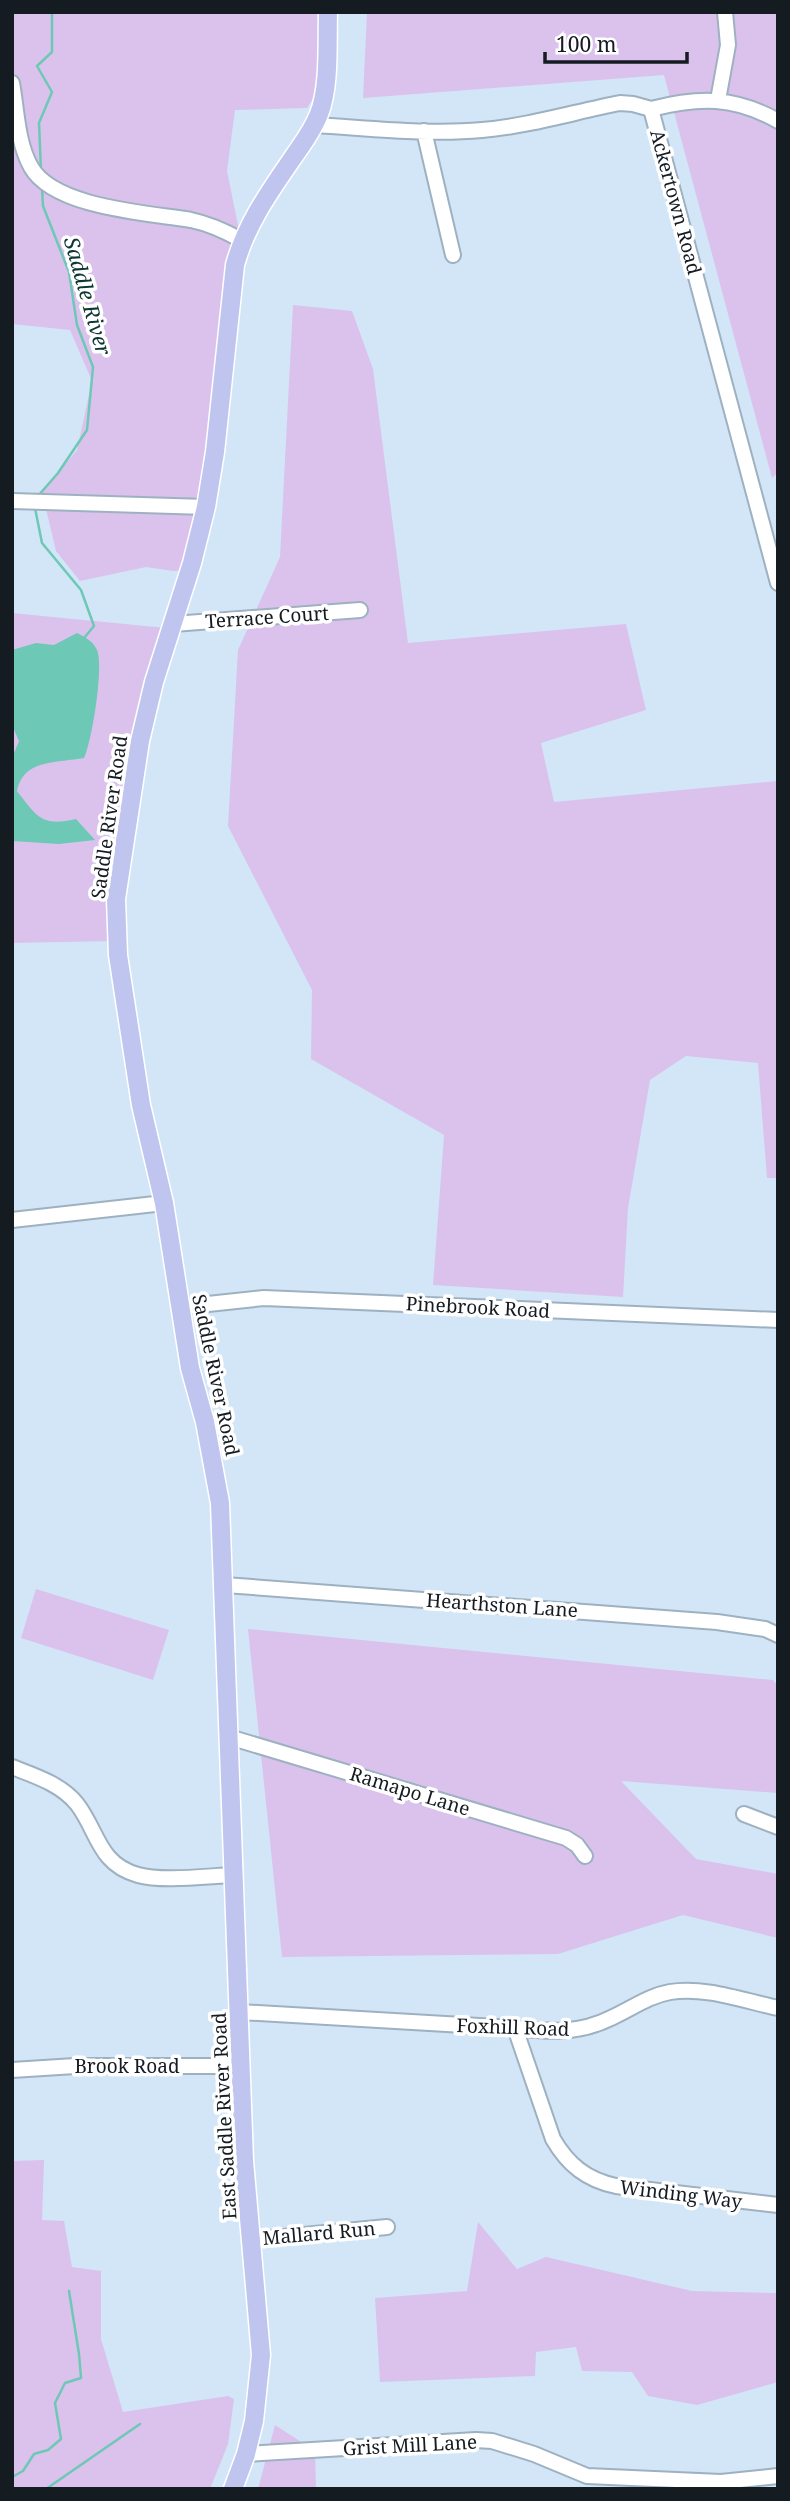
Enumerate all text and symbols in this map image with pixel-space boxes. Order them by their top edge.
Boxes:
scale bar [545,21,687,65]
text: 100 m [556,30,617,58]
street label: Ackertown Road [644,127,708,278]
water label: Saddle River [58,234,118,359]
street label: Terrace Court [204,600,330,634]
street label: Saddle River Road [85,733,133,900]
street label: Pinebrook Road [405,1290,551,1324]
street label: Saddle River Road [186,1292,246,1459]
street label: Hearthston Lane [425,1587,579,1623]
street label: Ramapo Lane [347,1760,473,1822]
street label: East Saddle River Road [206,2011,242,2220]
street label: Foxhill Road [456,2012,570,2042]
street label: Brook Road [74,2053,180,2079]
street label: Winding Way [618,2174,744,2214]
street label: Mallard Run [261,2215,377,2251]
street label: Grist Mill Lane [342,2429,478,2461]

